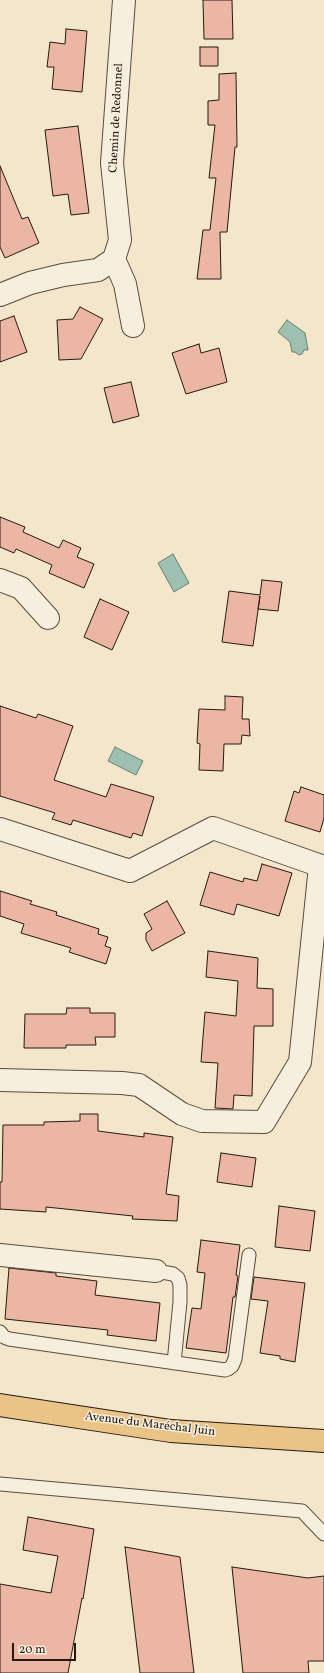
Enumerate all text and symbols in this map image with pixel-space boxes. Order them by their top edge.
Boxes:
street label: Chemin de Redonnel [107,63,127,173]
street label: Avenue du Maréchal Juin [84,1410,216,1440]
scale bar [14,1635,78,1661]
text: 20 m [19,1642,46,1658]

